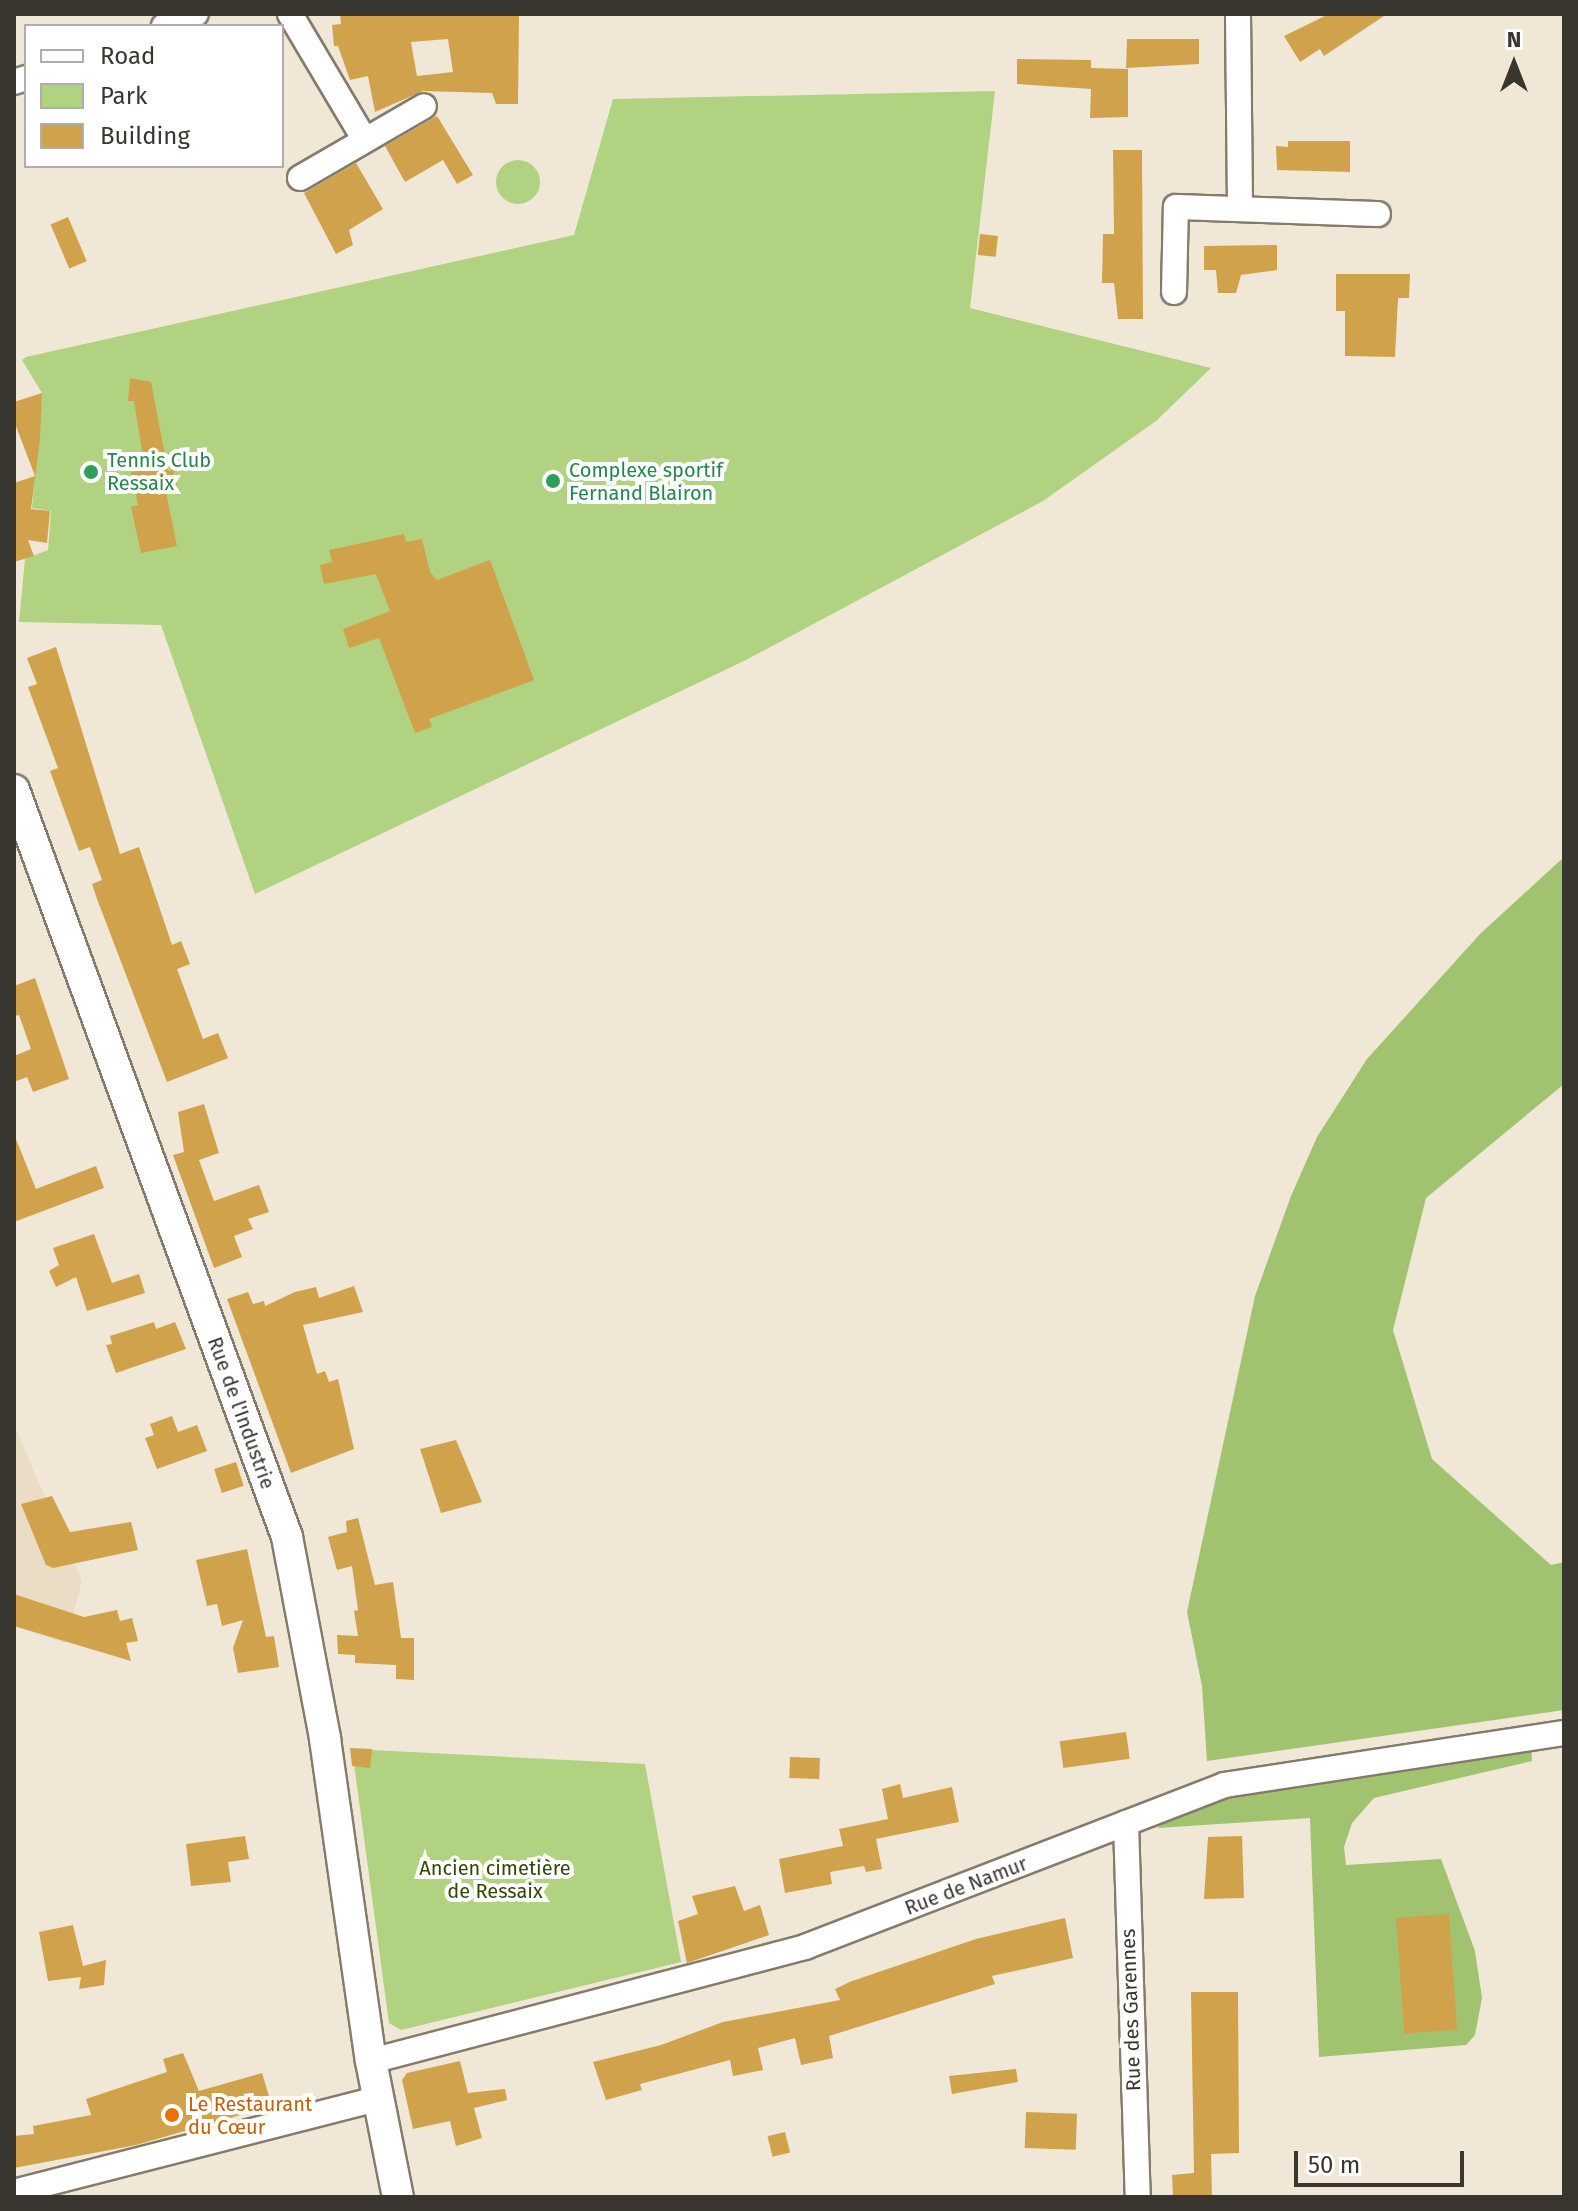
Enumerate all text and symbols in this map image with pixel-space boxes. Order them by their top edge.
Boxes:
legend [24,24,284,168]
north arrow [1474,24,1554,104]
text: N [1507,26,1521,53]
text: Road [100,42,155,70]
text: Park [100,82,147,110]
text: Building [100,122,190,150]
place label: Tennis Club Ressaix [107,448,211,495]
place label: Complexe sportif Fernand Blairon [569,458,723,505]
marker: Tennis Club Ressaix [82,463,100,481]
marker: Complexe sportif Fernand Blairon [544,472,562,490]
street label: Rue de l'Industrie [202,1334,280,1492]
street label: Rue de Namur [901,1852,1031,1920]
park label: Ancien cimetière de Ressaix [419,1857,571,1904]
street label: Rue des Garennes [1116,1928,1146,2092]
place label: Le Restaurant du Cœur [188,2092,312,2139]
marker: Le Restaurant du Cœur [163,2106,181,2124]
scale bar [1298,2135,1468,2185]
text: 50 m [1308,2151,1360,2179]

